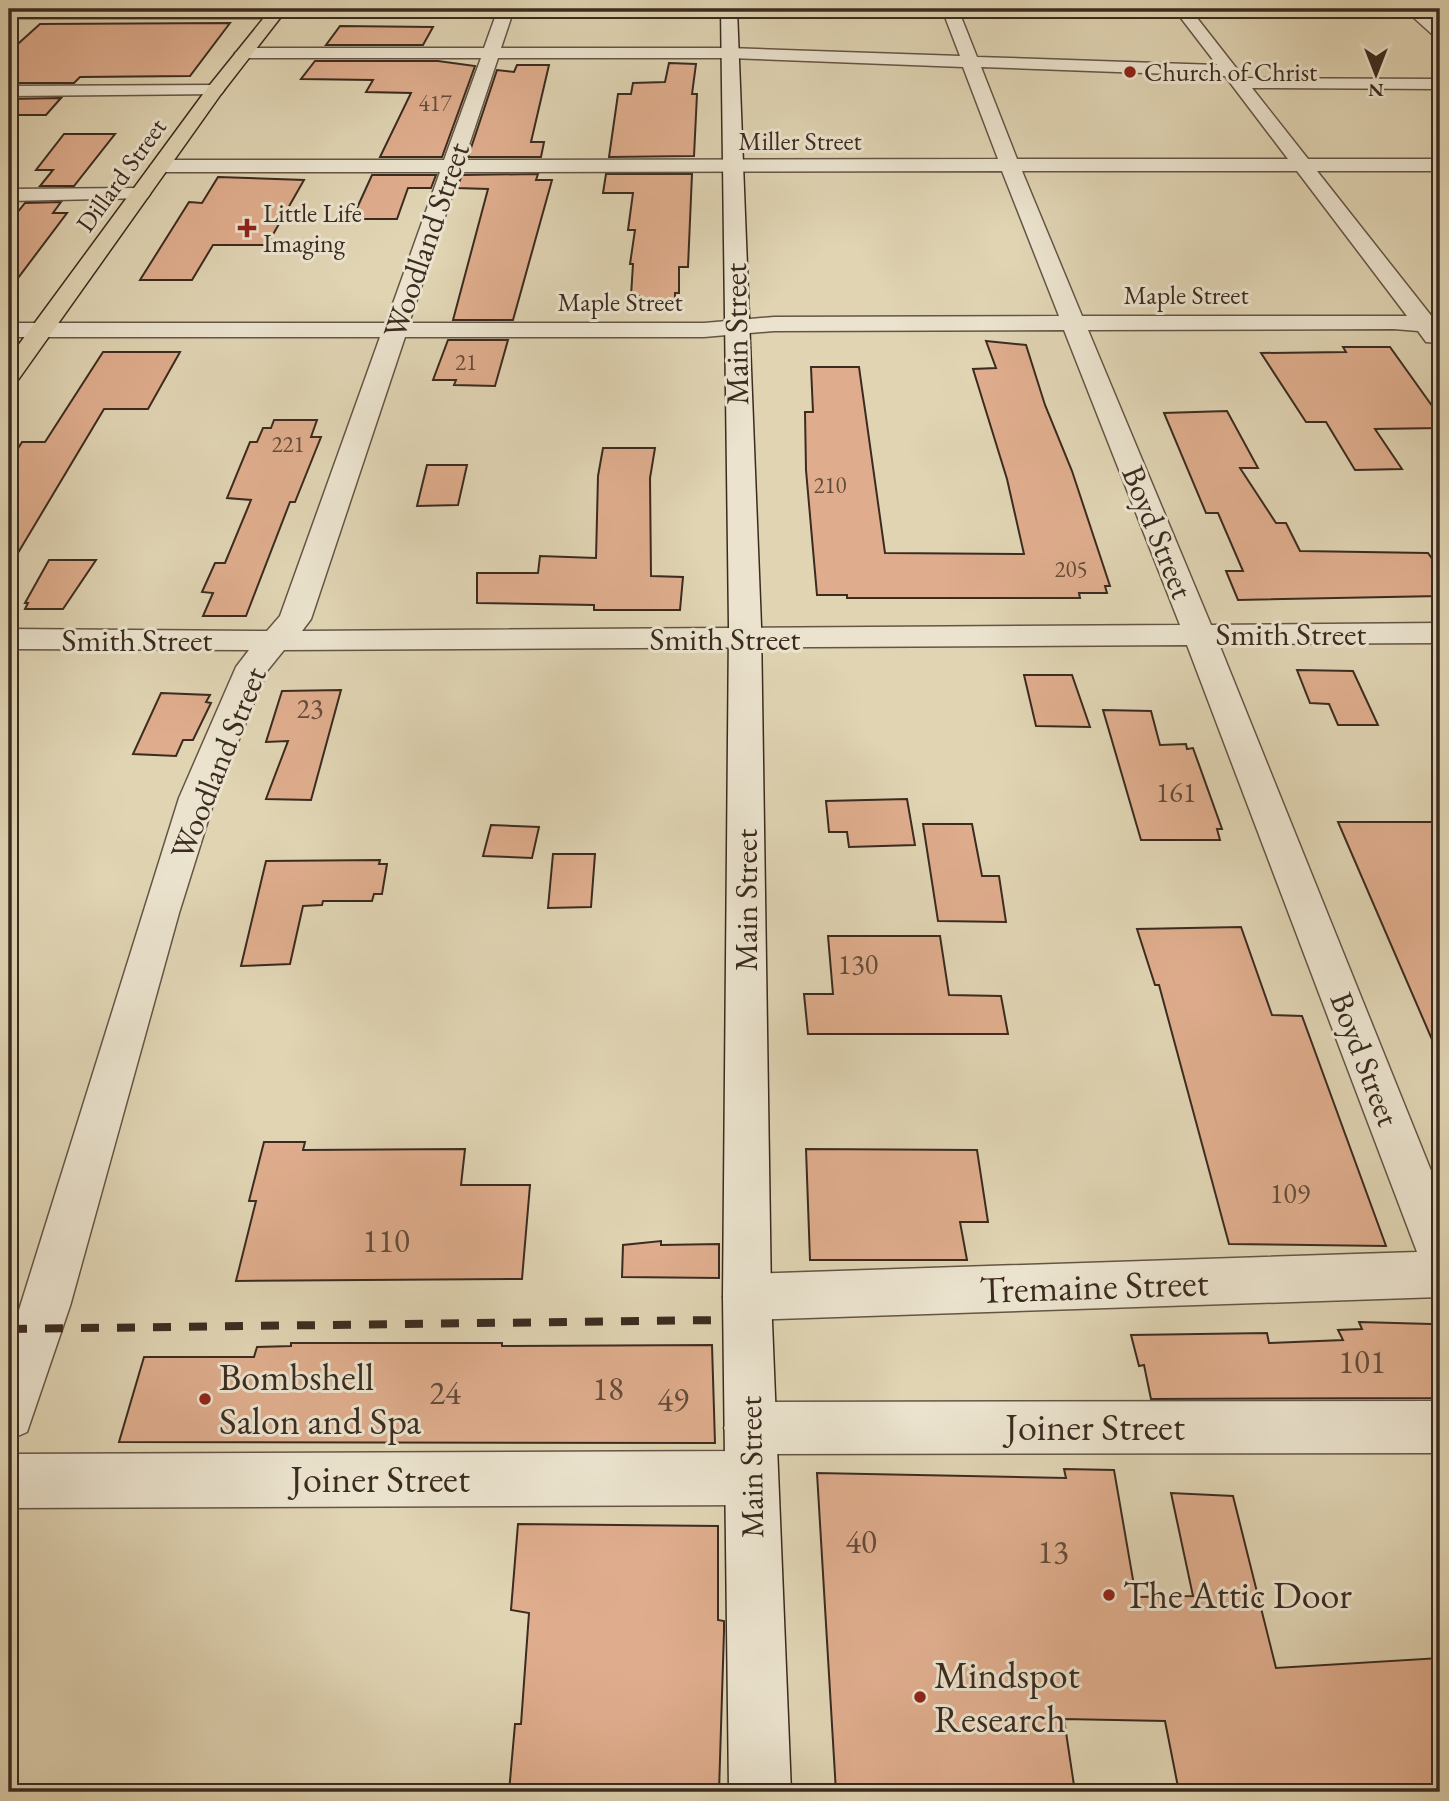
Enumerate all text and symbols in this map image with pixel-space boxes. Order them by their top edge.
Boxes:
north arrow [1340,38,1410,108]
place label: Church of Christ [1144,55,1317,89]
marker: Church of Christ [1122,64,1138,80]
text: N [1368,78,1384,103]
house number: 417 [418,88,453,118]
street label: Dillard Street [68,111,174,239]
street label: Miller Street [738,124,862,158]
street label: Woodland Street [373,137,479,343]
place label: Little Life Imaging [263,196,362,260]
marker: Little Life Imaging [237,218,257,238]
street label: Main Street [714,262,758,406]
street label: Maple Street [1123,278,1249,312]
street label: Maple Street [557,285,683,319]
house number: 21 [455,347,477,377]
house number: 221 [271,429,305,459]
street label: Boyd Street [1112,459,1204,605]
house number: 210 [813,470,847,500]
house number: 205 [1054,554,1088,584]
street label: Smith Street [1216,613,1366,655]
street label: Smith Street [650,618,800,660]
street label: Smith Street [62,619,212,661]
street label: Woodland Street [160,660,276,866]
house number: 23 [297,690,323,726]
house number: 161 [1156,774,1196,810]
street label: Main Street [725,829,767,971]
house number: 130 [838,946,878,982]
street label: Boyd Street [1320,986,1410,1132]
house number: 109 [1270,1175,1310,1211]
house number: 110 [362,1219,410,1262]
street label: Tremaine Street [979,1257,1209,1314]
house number: 101 [1338,1340,1386,1383]
place label: Bombshell Salon and Spa [219,1352,422,1445]
house number: 18 [592,1367,624,1410]
house number: 24 [429,1371,461,1414]
house number: 49 [657,1378,689,1421]
marker: Bombshell Salon and Spa [197,1391,213,1407]
street label: Main Street [729,1395,773,1539]
street label: Joiner Street [1002,1402,1185,1451]
street label: Joiner Street [287,1454,470,1503]
house number: 40 [845,1520,877,1563]
house number: 13 [1037,1530,1069,1573]
place label: The Attic Door [1123,1570,1352,1619]
marker: The Attic Door [1101,1587,1117,1603]
place label: Mindspot Research [934,1650,1080,1743]
marker: Mindspot Research [912,1689,928,1705]

